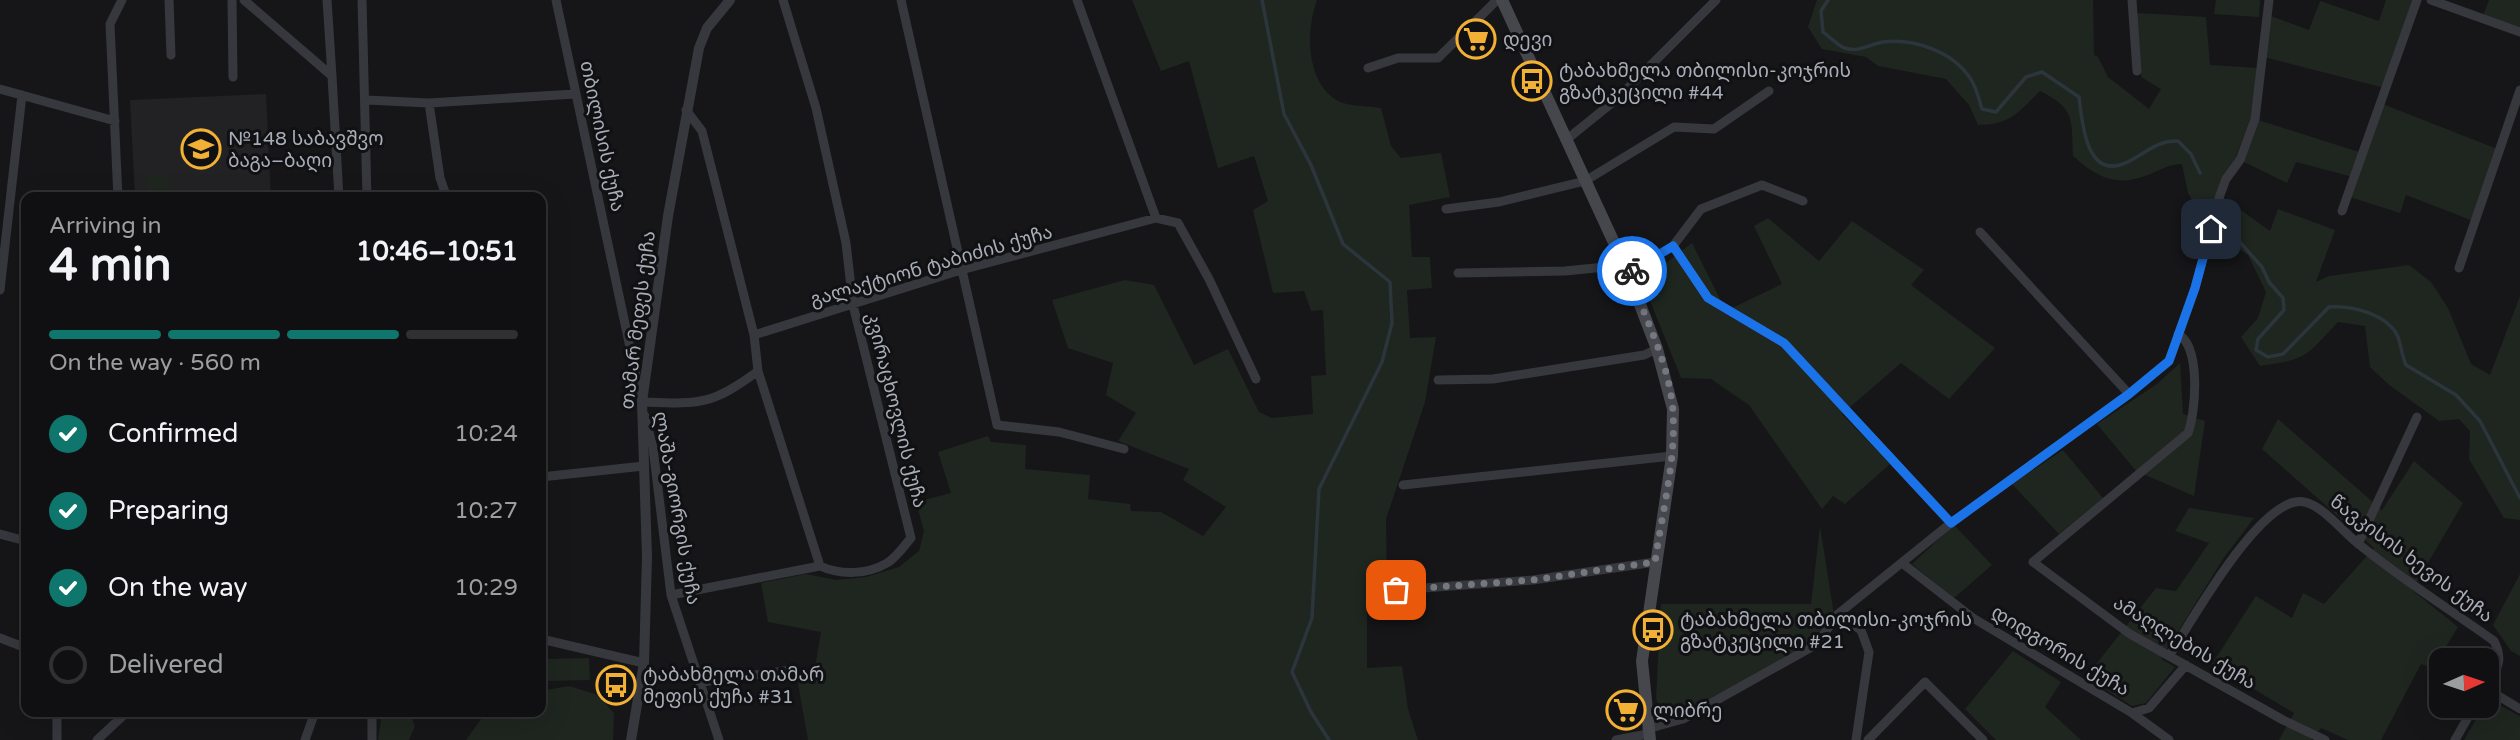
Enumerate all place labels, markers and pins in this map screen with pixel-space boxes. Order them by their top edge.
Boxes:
supermarket icon: დევი [1455,18,1497,60]
place label: დევი [1503,29,1552,52]
bus stop icon: ტაბახმელა თბილისი-კოჯრის გზატკეცილი #44 [1511,60,1553,102]
place label: ტაბახმელა თბილისი-კოჯრის გზატკეცილი #44 [1559,60,1851,105]
school or university icon: №148 საბავშვო ბაგა–ბაღი [180,128,222,170]
place label: №148 საბავშვო ბაგა–ბაღი [228,128,383,173]
pin [2181,199,2241,259]
pin [1366,560,1426,620]
bus stop icon: ტაბახმელა თბილისი-კოჯრის გზატკეცილი #21 [1632,609,1674,651]
place label: ტაბახმელა თბილისი-კოჯრის გზატკეცილი #21 [1680,609,1972,654]
bus stop icon: ტაბახმელა თამარ მეფის ქუჩა #31 [595,664,637,706]
place label: ტაბახმელა თამარ მეფის ქუჩა #31 [643,664,824,708]
supermarket icon: ლიბრე [1605,689,1647,731]
place label: ლიბრე [1653,700,1722,723]

